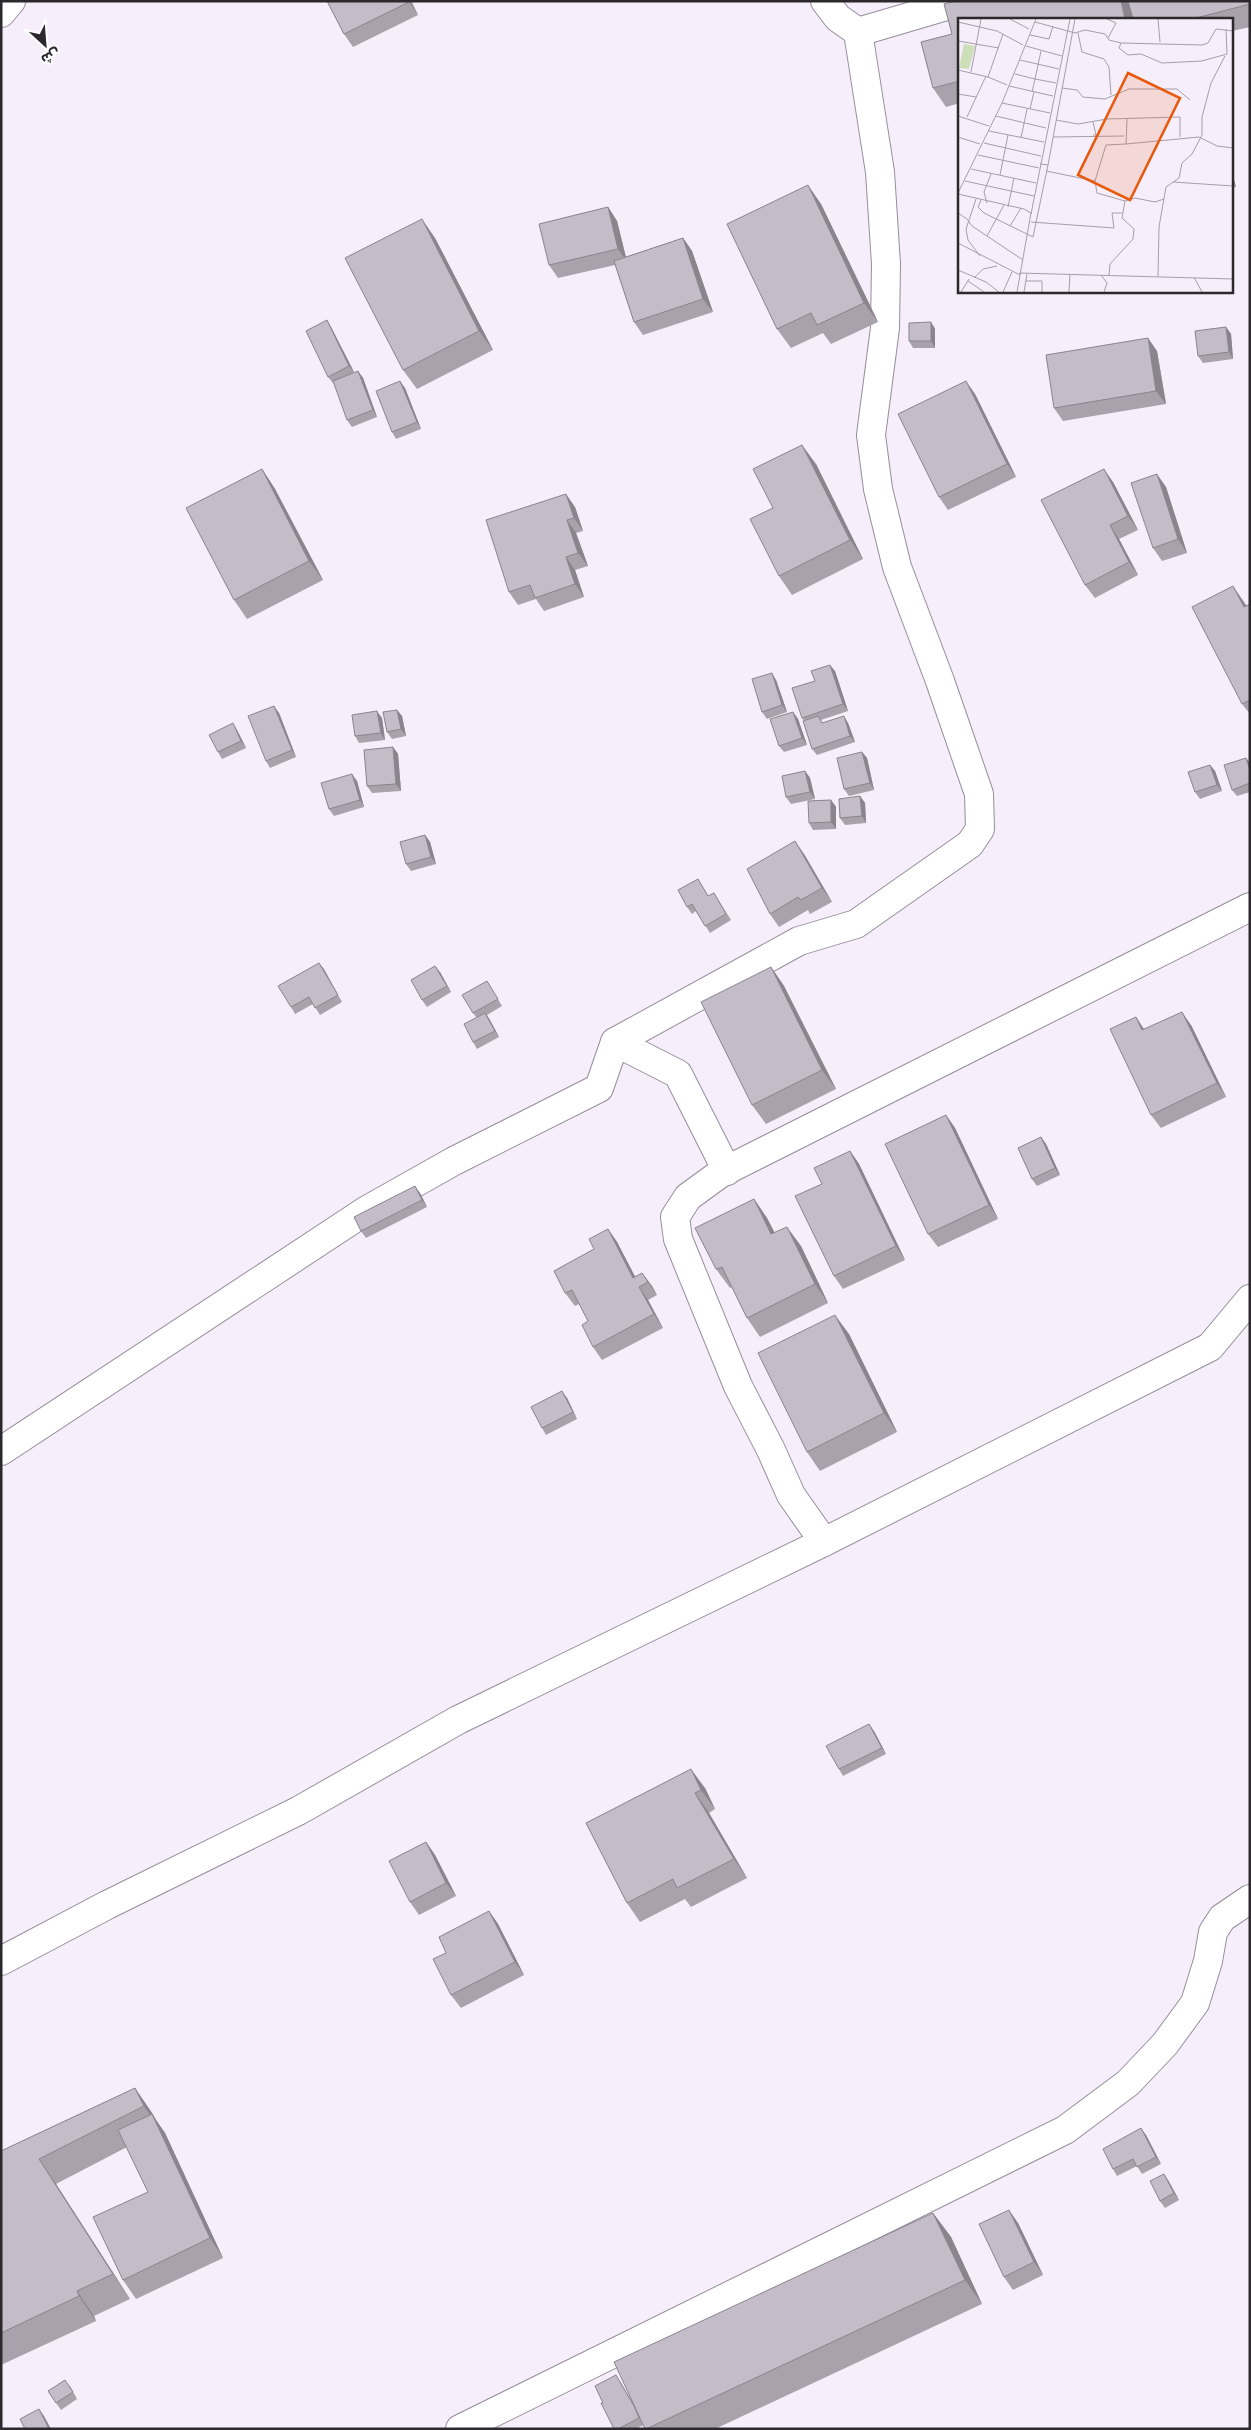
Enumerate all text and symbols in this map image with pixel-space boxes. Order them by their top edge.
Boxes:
inset map [958,18,1234,292]
north arrow [20,20,70,70]
text: ش [38,43,64,70]

